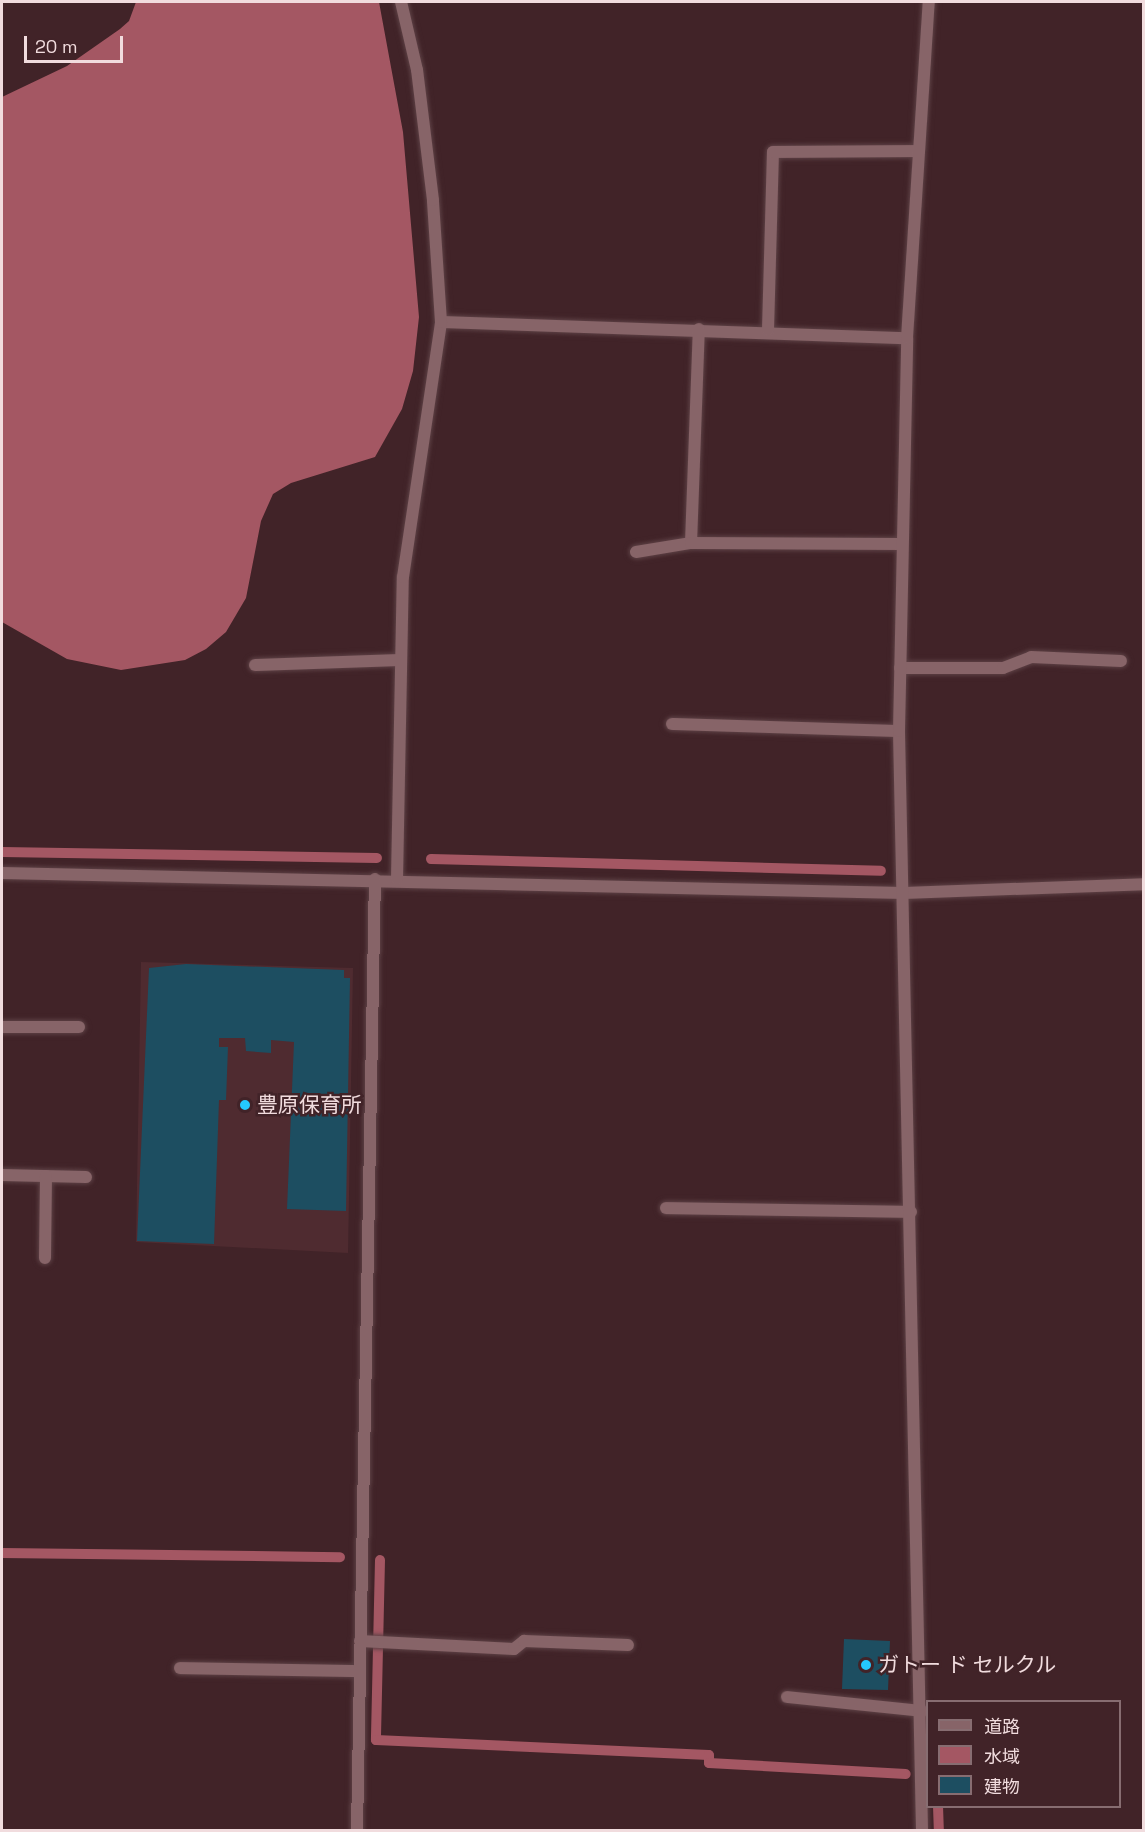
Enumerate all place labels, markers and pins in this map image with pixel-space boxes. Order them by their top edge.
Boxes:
place label: 豊原保育所 [257,1092,362,1118]
marker: 豊原保育所 [238,1098,252,1112]
place label: ガトー ド セルクル [878,1652,1057,1678]
marker: ガトー ド セルクル [859,1658,873,1672]

